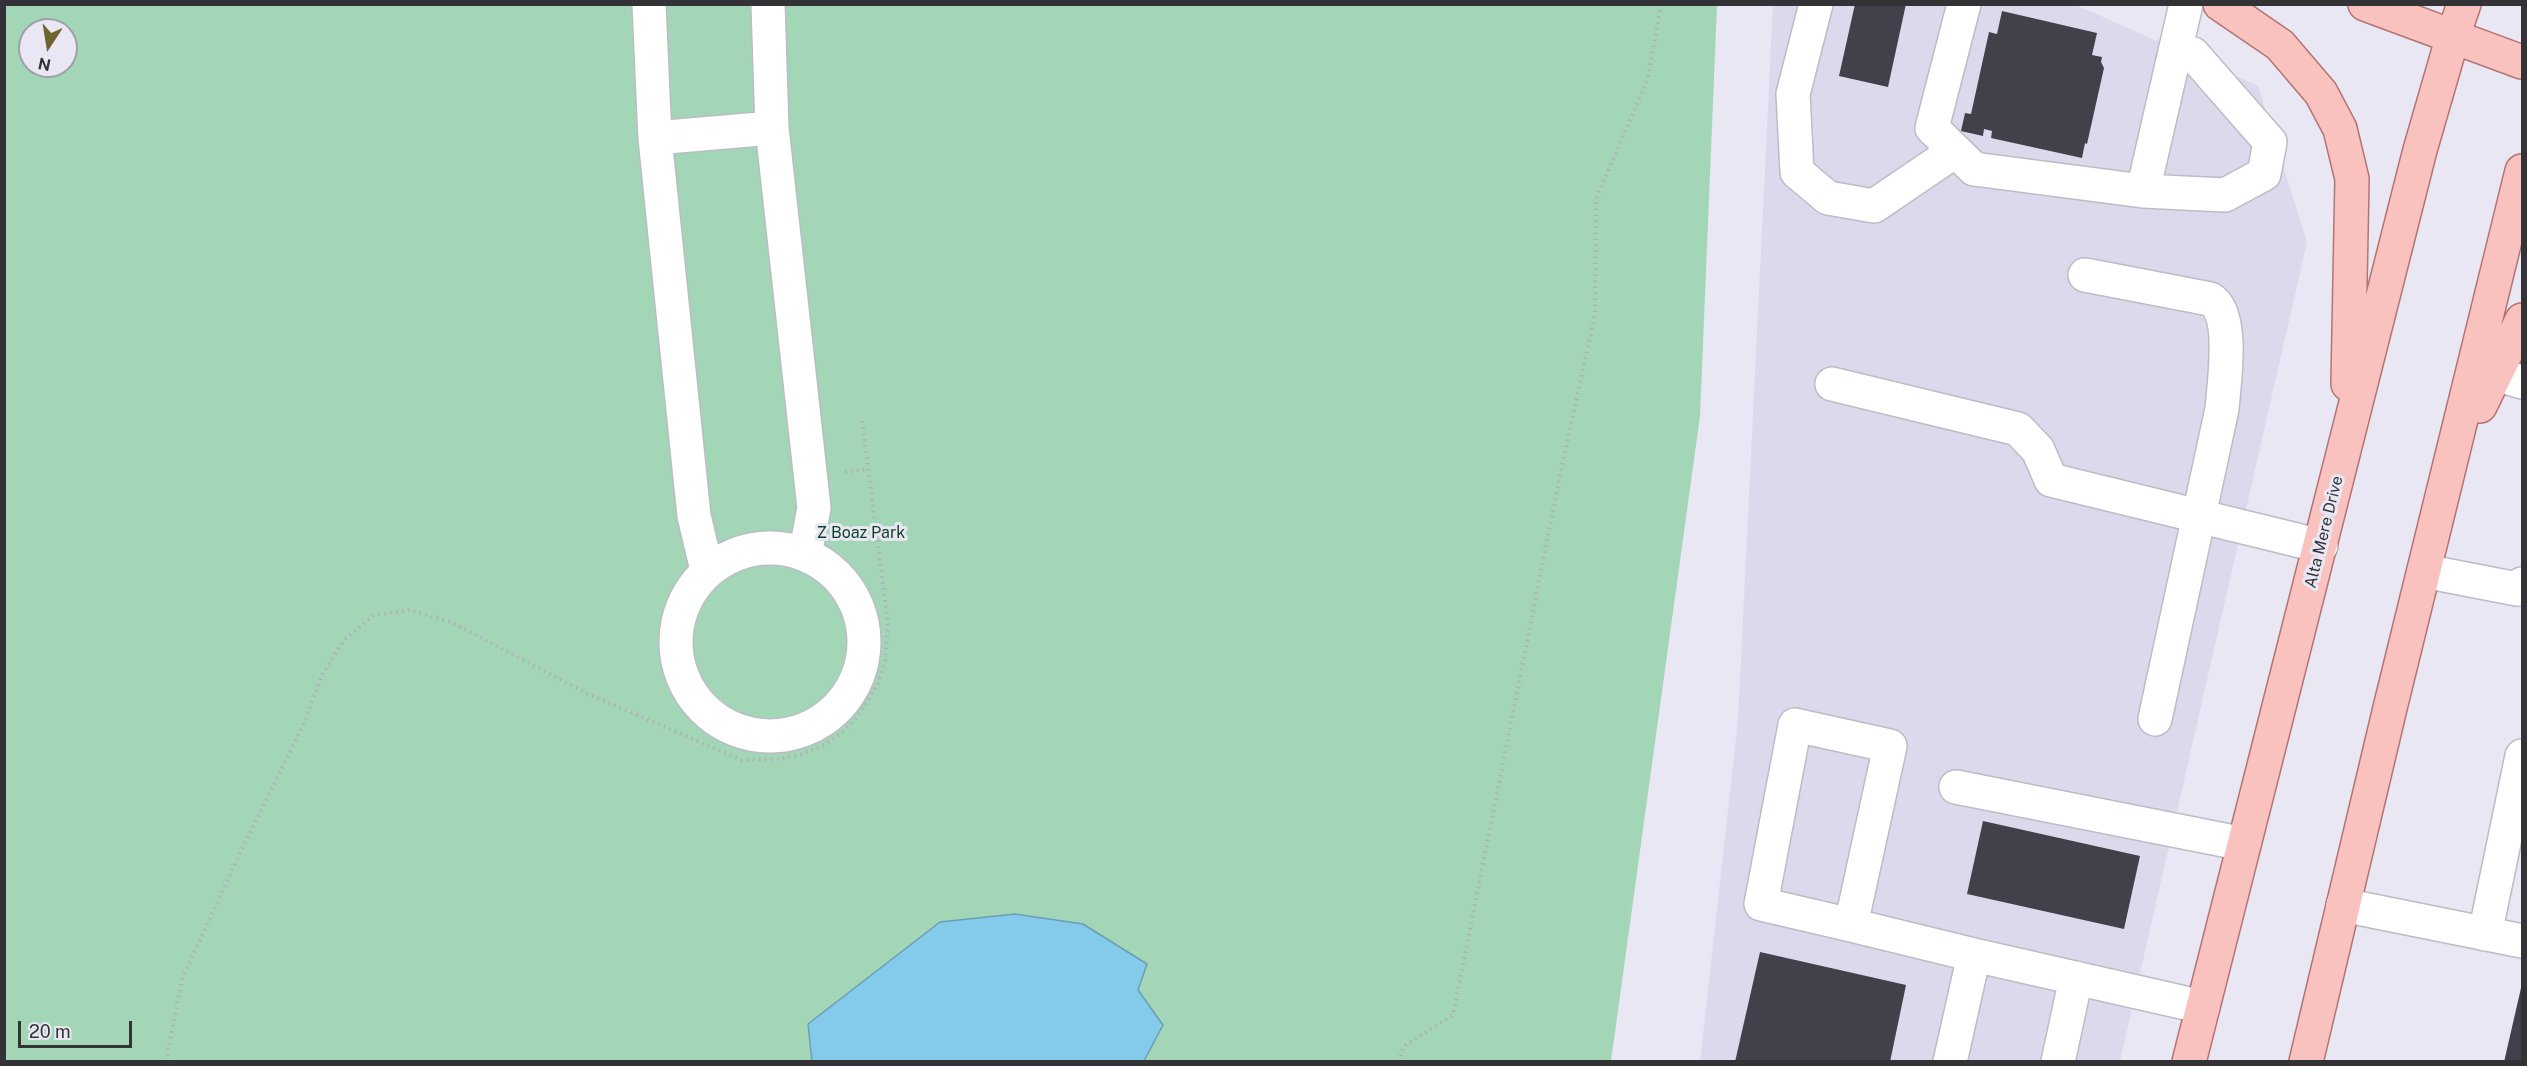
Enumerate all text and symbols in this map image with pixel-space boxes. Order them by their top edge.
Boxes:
north arrow [18,18,78,78]
text: N [36,54,53,75]
street label: Alta Mere Drive [2301,474,2347,590]
park label: Z Boaz Park [817,523,905,543]
scale bar [21,1009,135,1047]
text: 20 m [29,1021,71,1042]

